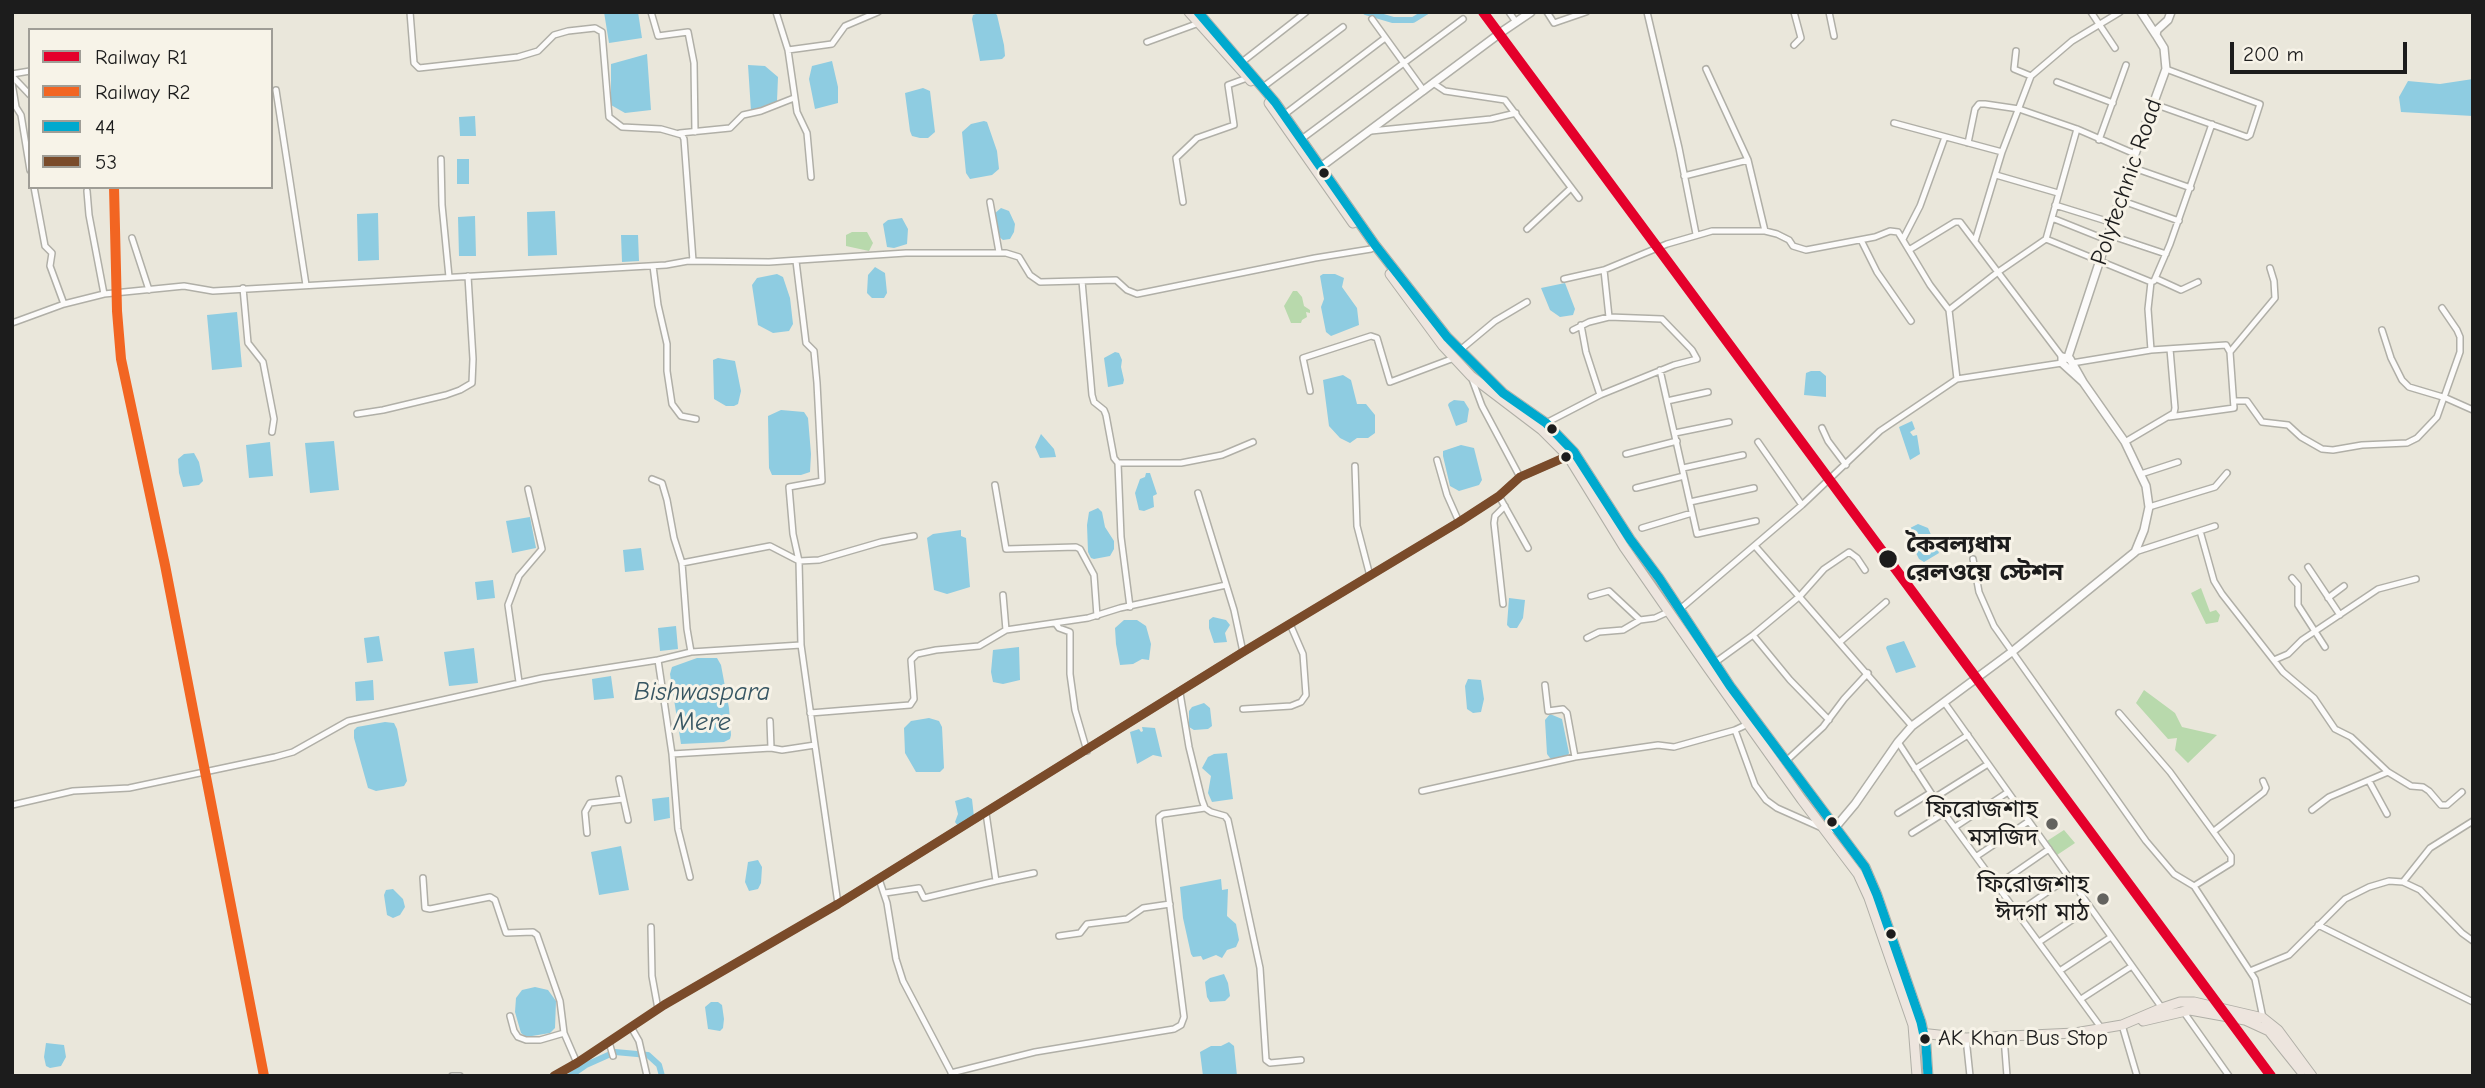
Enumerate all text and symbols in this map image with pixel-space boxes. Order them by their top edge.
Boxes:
legend [28,28,273,189]
scale bar [2233,28,2410,72]
text: 200 m [2243,42,2304,66]
text: Railway R1 [95,45,188,69]
text: Railway R2 [95,80,190,104]
street label: Polytechnic Road [2085,95,2169,269]
text: 44 [95,115,115,139]
text: 53 [95,150,117,174]
unlabelled marker [1317,166,1331,180]
unlabelled marker [1545,422,1559,436]
unlabelled marker [1559,450,1573,464]
place label: কৈবল্যধাম রেলওয়ে স্টেশন [1906,531,2063,587]
marker: কৈবল্যধাম রেলওয়ে স্টেশন [1877,548,1899,570]
water label: Bishwaspara Mere [634,677,770,738]
place label: ফিরোজশাহ মসজিদ [1926,796,2038,852]
unlabelled marker [1825,815,1839,829]
marker: ফিরোজশাহ মসজিদ [2044,816,2060,832]
place label: ফিরোজশাহ ঈদগা মাঠ [1977,871,2089,927]
marker: ফিরোজশাহ ঈদগা মাঠ [2095,891,2111,907]
unlabelled marker [1884,927,1898,941]
place label: AK Khan Bus Stop [1938,1026,2108,1052]
marker: AK Khan Bus Stop [1918,1032,1932,1046]

